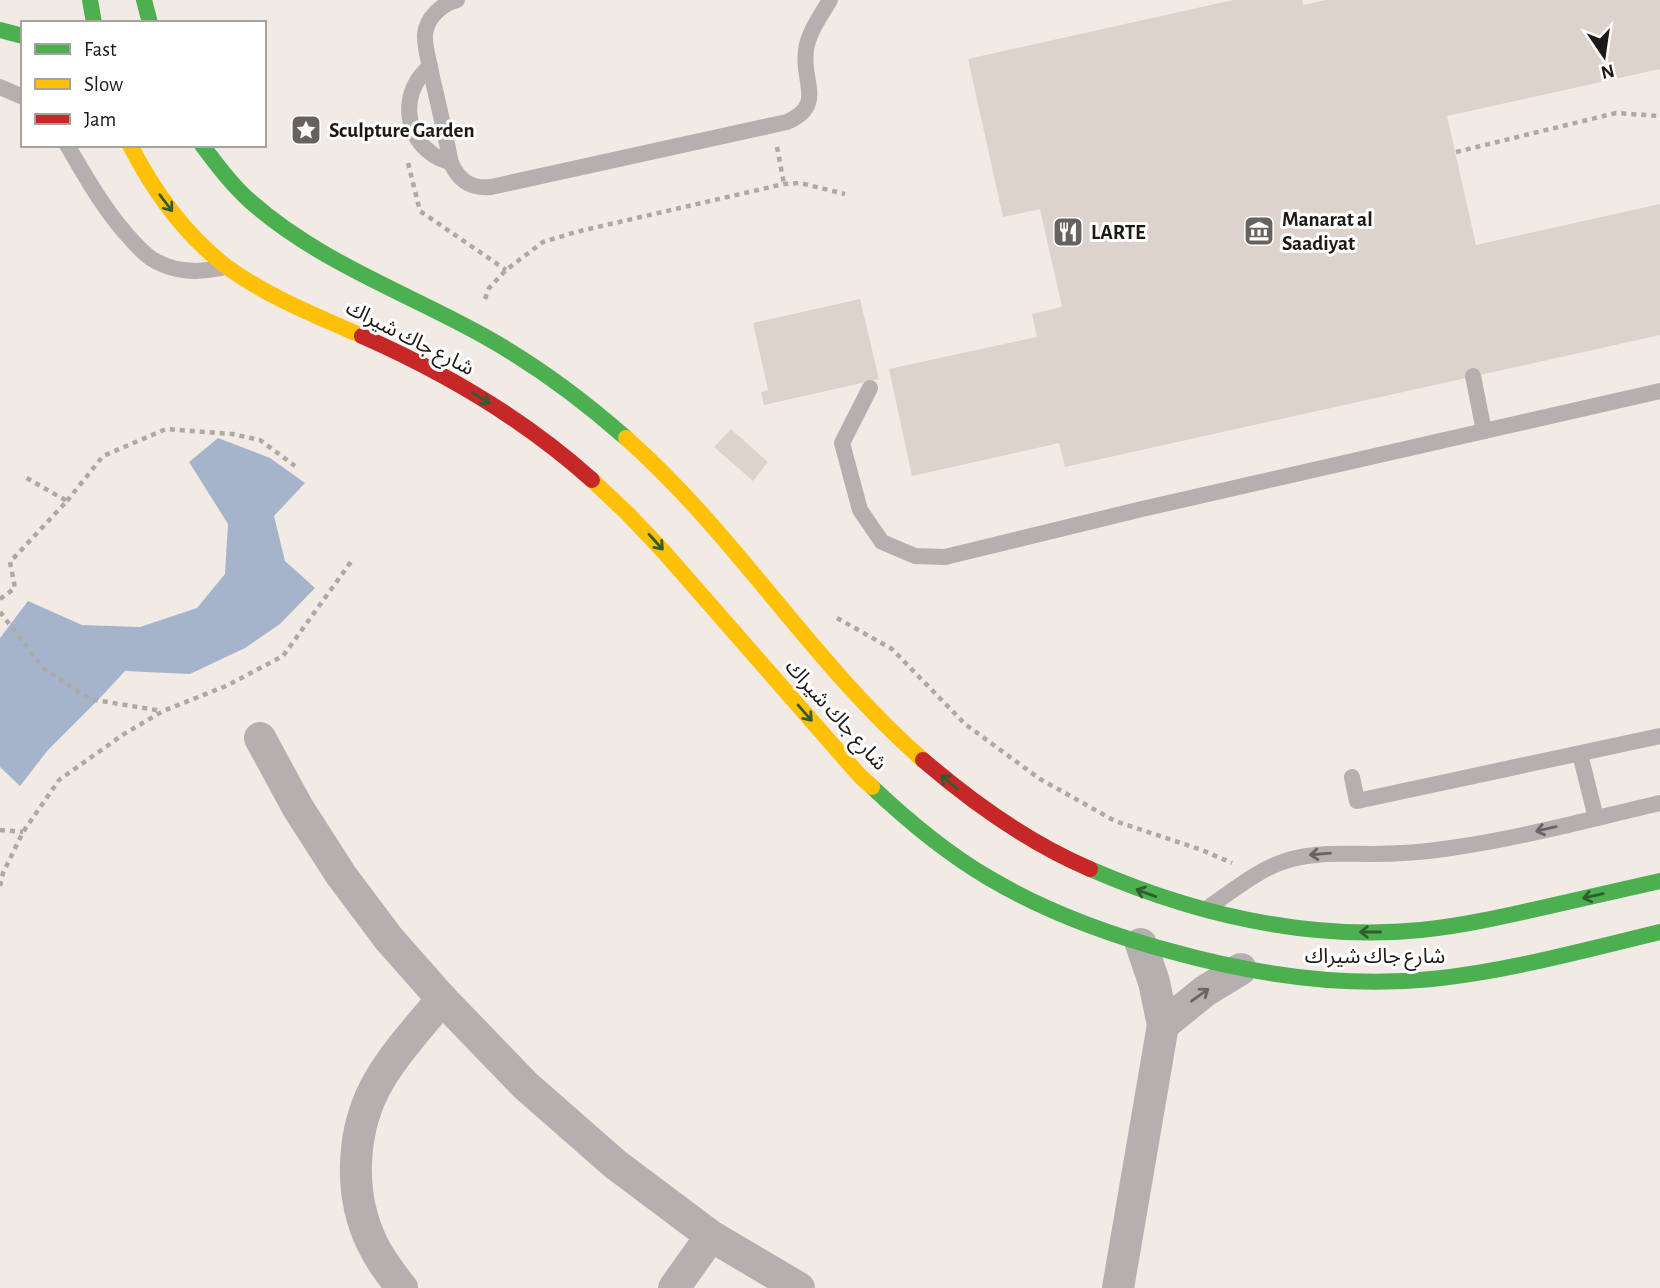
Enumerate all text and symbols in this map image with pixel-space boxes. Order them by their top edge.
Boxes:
legend [21,21,266,147]
north arrow [1569,21,1639,91]
text: Fast [84,39,117,60]
text: N [1599,60,1616,82]
text: Slow [84,74,123,95]
text: Jam [84,109,116,130]
place icon: Sculpture Garden [289,113,323,147]
place label: Sculpture Garden [329,120,475,141]
one-way arrow [158,194,173,212]
place label: Manarat al Saadiyat [1282,209,1373,254]
museum icon: Manarat al Saadiyat [1242,214,1276,248]
restaurant icon: LARTE [1051,215,1085,249]
place label: LARTE [1091,222,1146,243]
street label: شارع جاك شيراك [341,297,477,383]
one-way arrow [470,391,490,405]
one-way arrow [647,533,664,550]
street label: شارع جاك شيراك [778,656,891,777]
one-way arrow [797,704,813,722]
one-way arrow [941,775,959,790]
one-way arrow [1535,823,1558,837]
one-way arrow [1310,848,1332,861]
one-way arrow [1136,886,1158,899]
one-way arrow [1582,889,1605,903]
one-way arrow [1358,925,1381,939]
street label: شارع جاك شيراك [1305,946,1445,971]
one-way arrow [1190,987,1209,1002]

